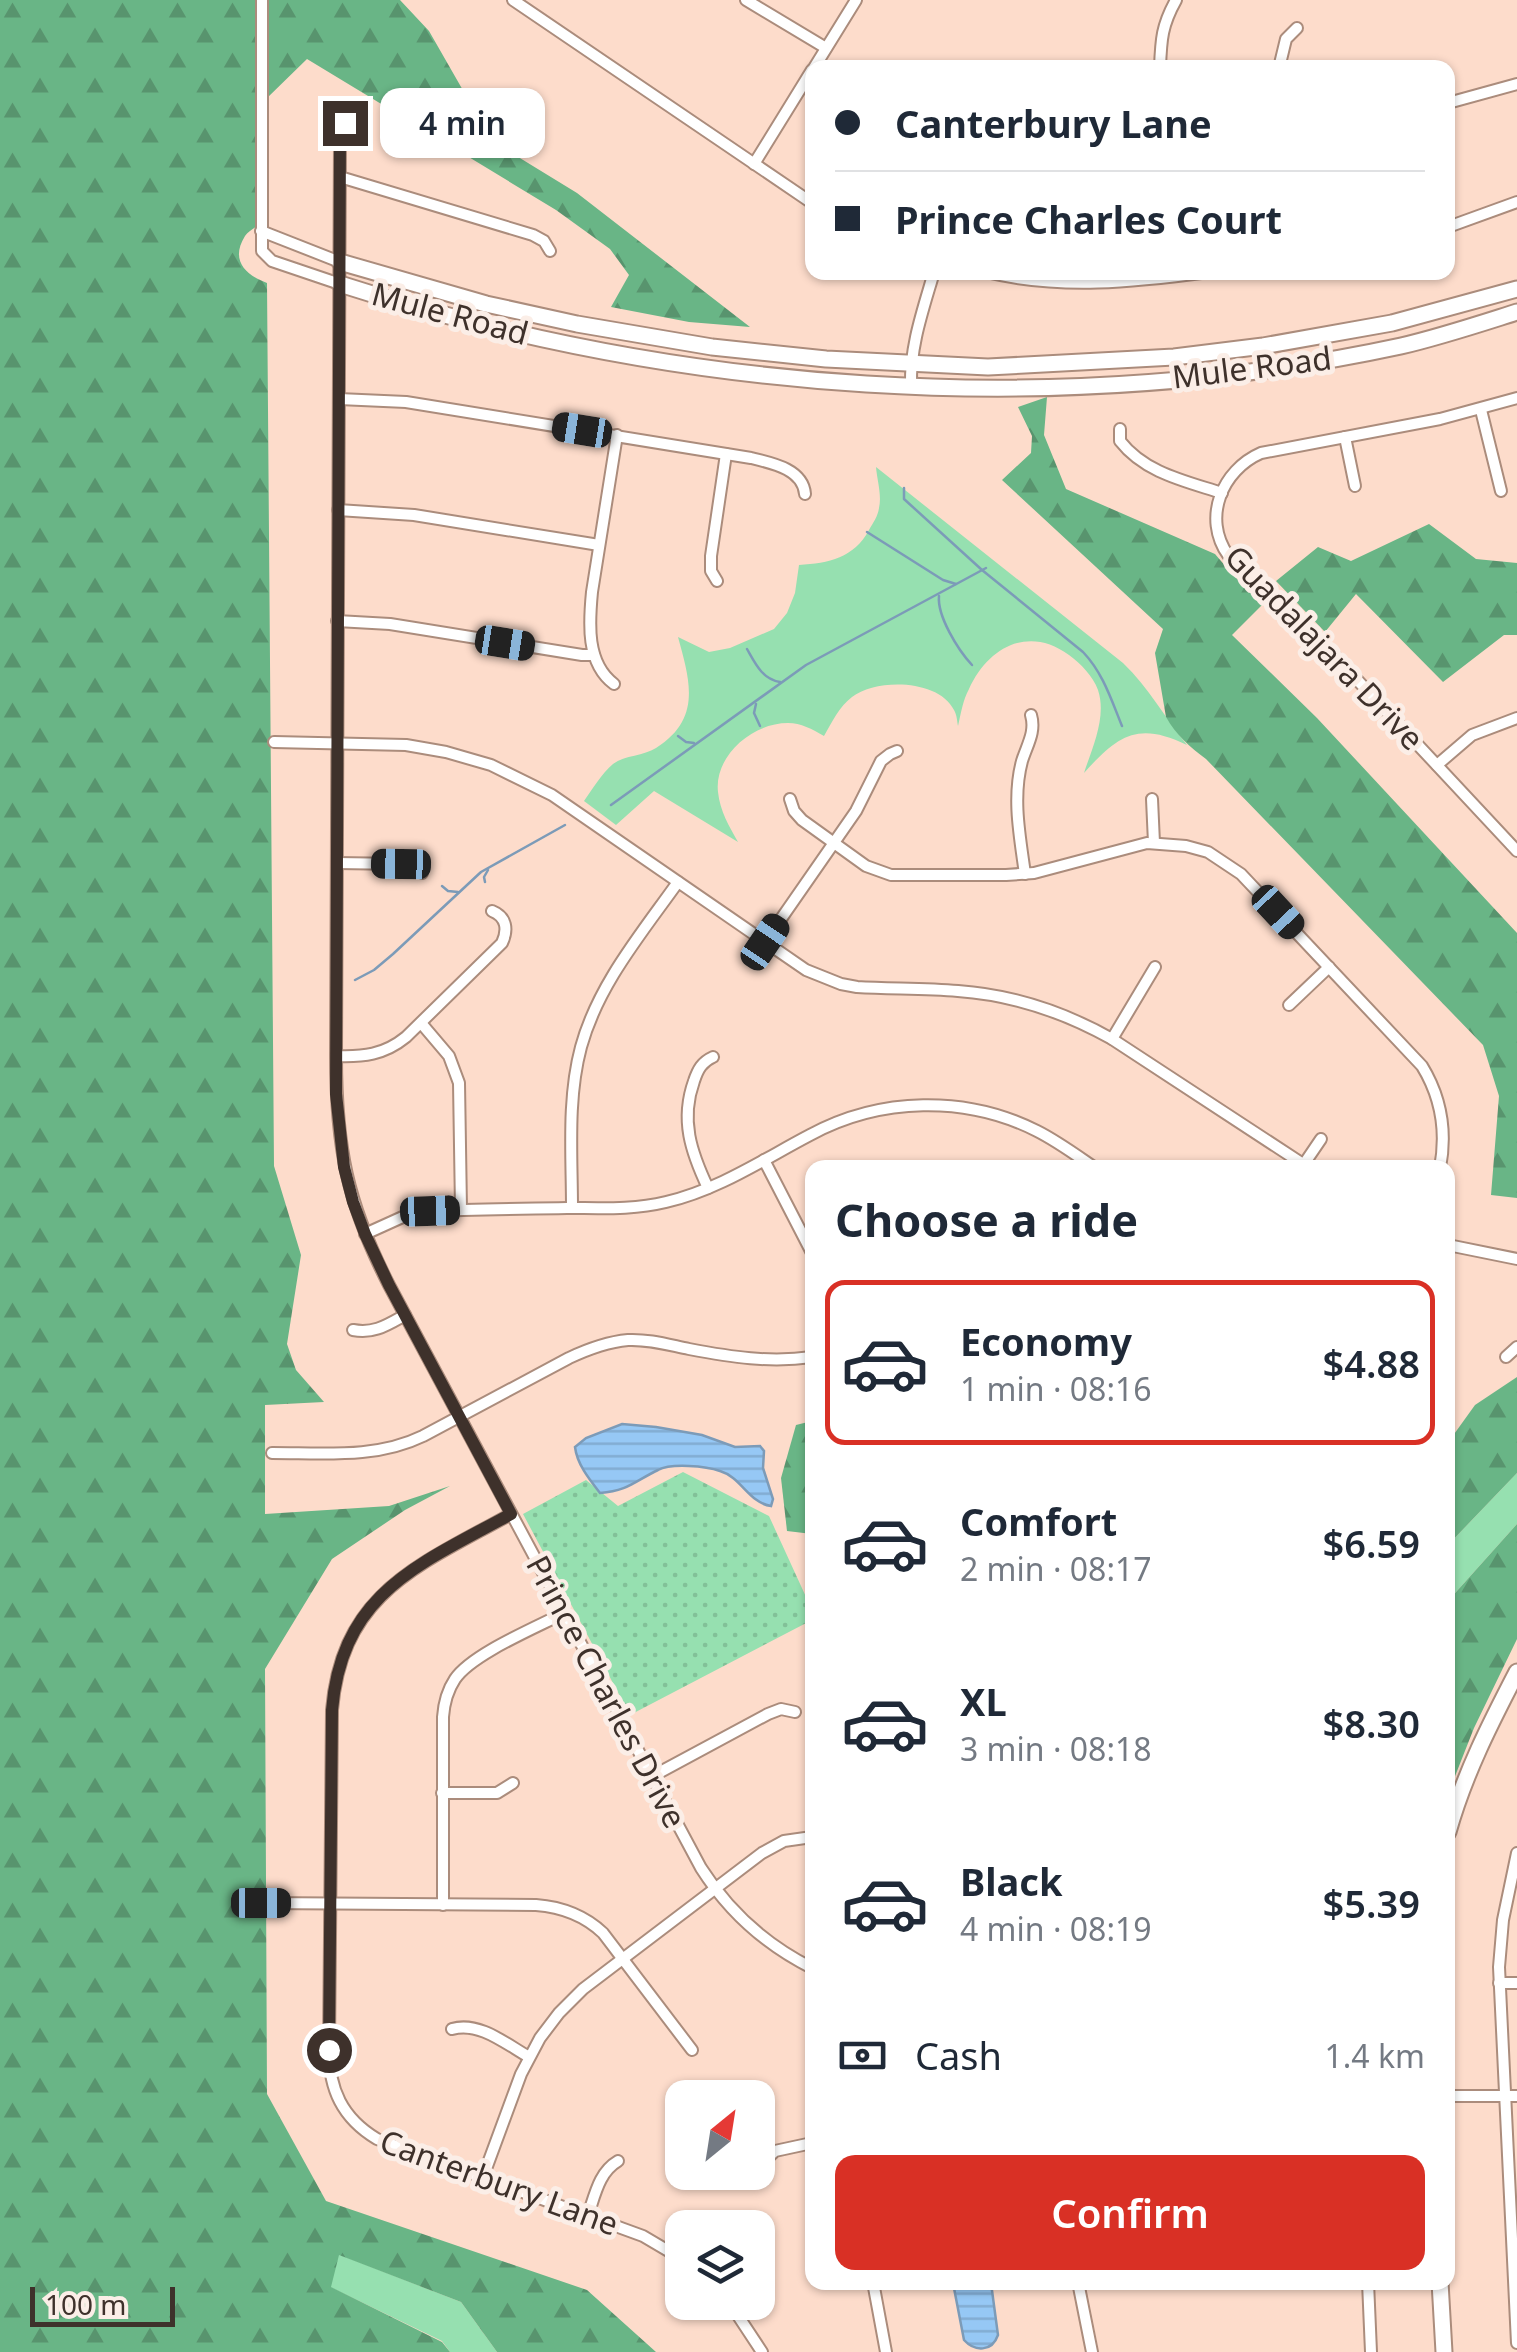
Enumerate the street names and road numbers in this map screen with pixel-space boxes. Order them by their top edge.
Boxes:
street label: Mule Road [367,271,533,354]
street label: Mule Road [1170,335,1334,398]
street label: Guadalajara Drive [1216,535,1434,759]
street label: Prince Charles Drive [517,1548,697,1835]
street label: Canterbury Lane [374,2119,625,2245]

